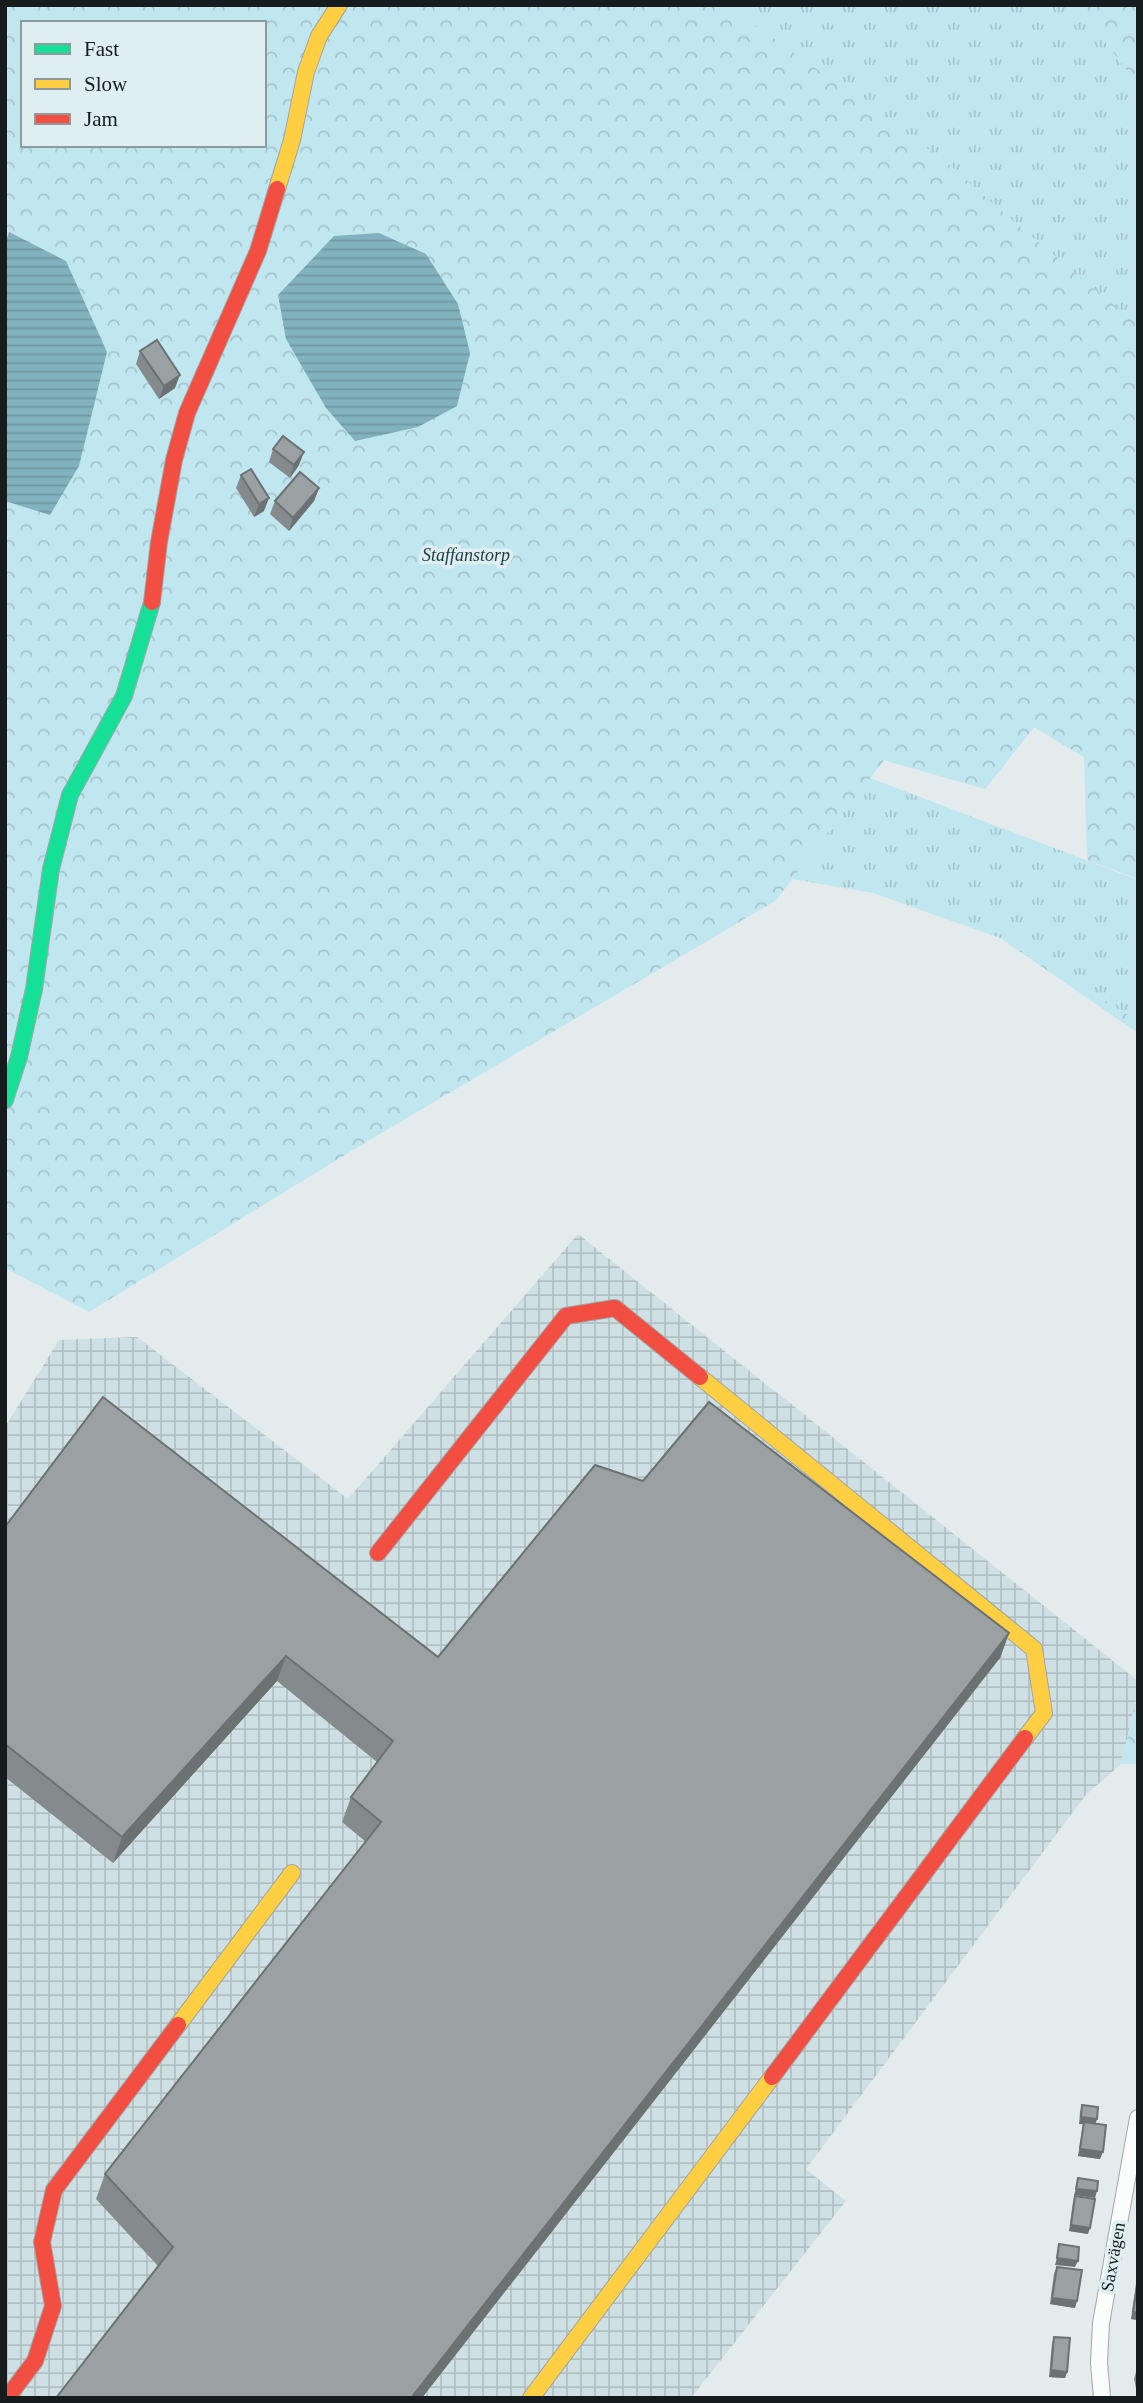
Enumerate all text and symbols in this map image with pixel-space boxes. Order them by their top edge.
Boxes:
legend [21,21,266,147]
text: Fast [84,37,119,61]
text: Slow [84,72,128,96]
text: Jam [84,107,118,131]
park label: Staffanstorp [422,545,510,565]
street label: Saxvägen [1097,2221,1129,2293]

